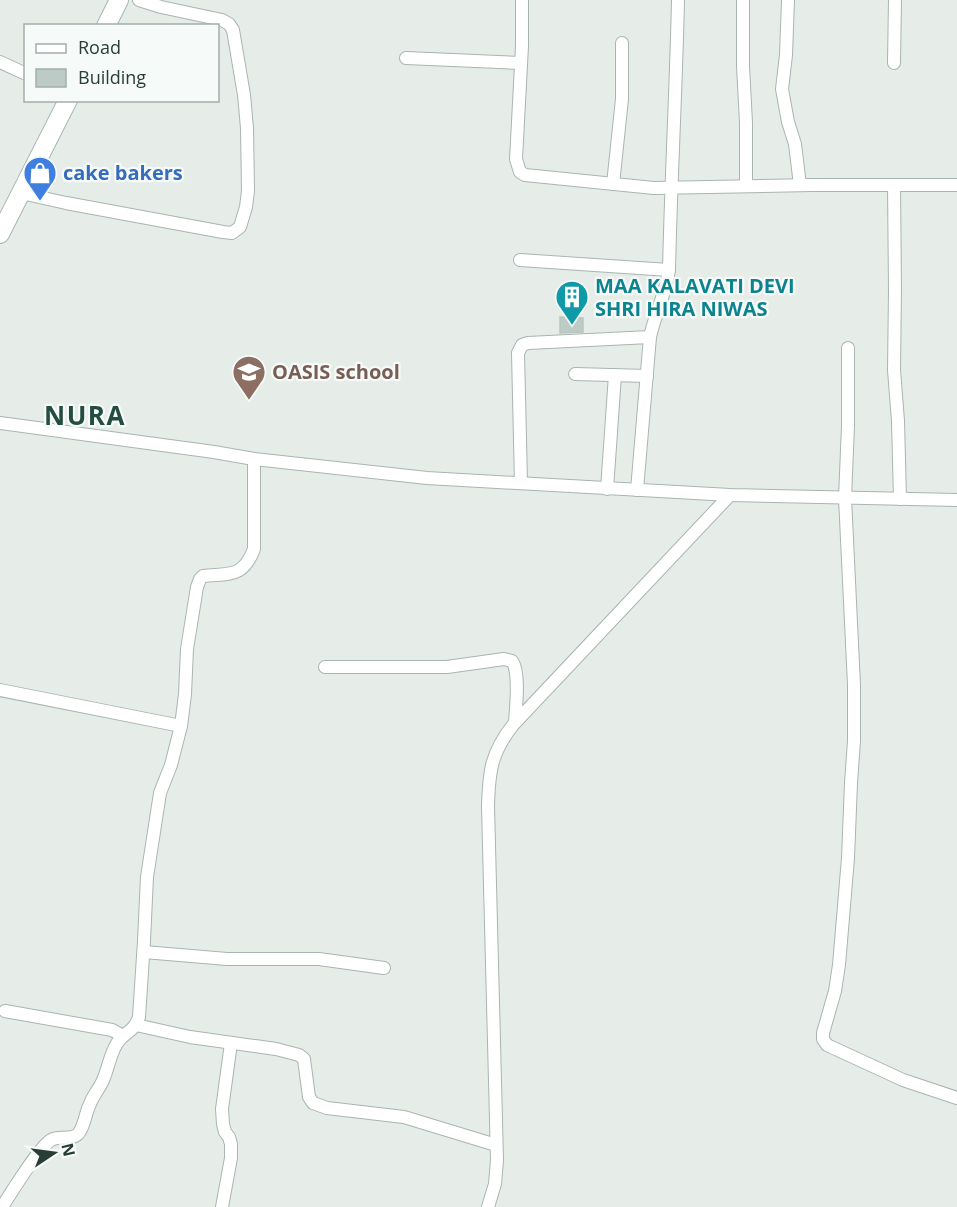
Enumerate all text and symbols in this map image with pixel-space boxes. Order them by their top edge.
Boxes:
legend [24,24,219,102]
text: Road [78,35,121,59]
text: Building [78,65,146,89]
shop icon: cake bakers [22,155,58,202]
place label: cake bakers [63,159,183,186]
place label: MAA KALAVATI DEVI SHRI HIRA NIWAS [595,272,795,322]
building icon: MAA KALAVATI DEVI SHRI HIRA NIWAS [554,279,590,326]
school or university icon: OASIS school [231,354,267,401]
place label: OASIS school [272,358,400,385]
district label: NURA [44,397,126,433]
north arrow [24,1123,84,1183]
text: N [56,1141,81,1158]

